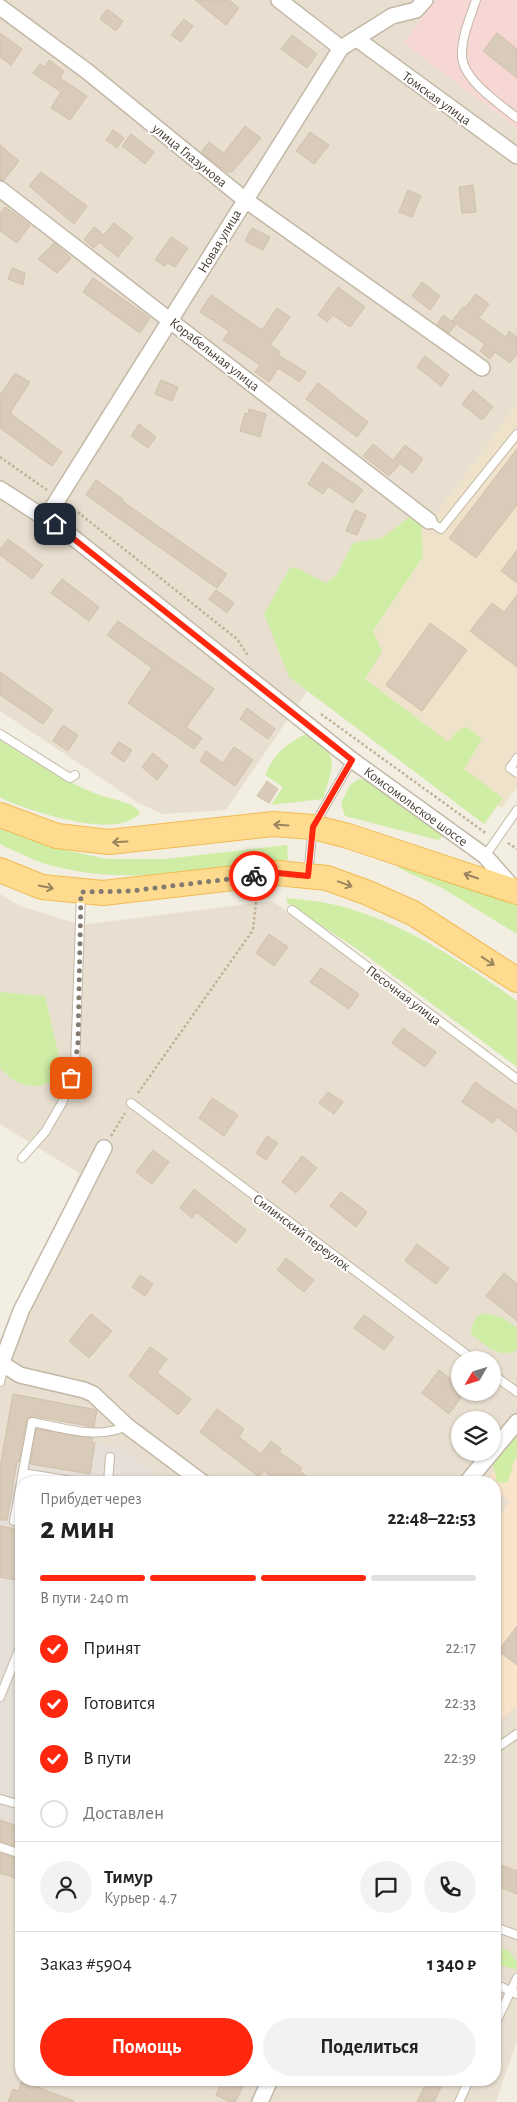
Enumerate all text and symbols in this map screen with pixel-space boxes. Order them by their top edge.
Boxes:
street label: Томская улица [400,69,474,129]
street label: улица Глазунова [149,121,230,190]
street label: Новая улица [196,207,245,276]
street label: Корабельная улица [167,316,262,394]
pin [34,503,76,545]
icon: home [41,510,69,538]
street label: Комсомольское шоссе [361,765,470,849]
one-way arrow [273,820,289,829]
one-way arrow [112,837,128,846]
courier [229,851,279,901]
icon: bike [240,862,268,890]
one-way arrow [464,871,479,880]
one-way arrow [337,880,352,889]
one-way arrow [37,883,53,892]
one-way arrow [481,955,495,966]
street label: Песочная улица [363,963,444,1029]
pin [50,1057,92,1099]
icon: bag [57,1064,85,1092]
street label: Силинский переулок [250,1192,353,1274]
north arrow [451,1351,501,1401]
map controls [451,1351,501,1461]
button: layers [451,1411,501,1461]
text: Прибудет через [40,1491,142,1507]
text: 22:48–22:53 [387,1509,476,1528]
text: 2 мин [40,1512,115,1544]
text: В пути · 240 m [40,1590,129,1606]
icon: check [40,1635,68,1663]
text: Принят [83,1639,140,1658]
text: 22:17 [446,1640,476,1656]
icon: check [40,1690,68,1718]
text: Готовится [83,1694,156,1713]
text: 22:33 [445,1695,476,1711]
icon: check [40,1745,68,1773]
text: В пути [83,1749,132,1768]
text: 22:39 [444,1750,476,1766]
text: Доставлен [83,1804,164,1823]
button: person [40,1861,92,1913]
button: chat [360,1861,412,1913]
button: phone [424,1861,476,1913]
text: Тимур [104,1868,153,1887]
text: Курьер · 4.7 [104,1890,177,1906]
text: Заказ #5904 [40,1955,132,1974]
text: 1 340 ₽ [427,1955,476,1974]
button: Помощь [40,2018,253,2076]
button: Поделиться [263,2018,476,2076]

